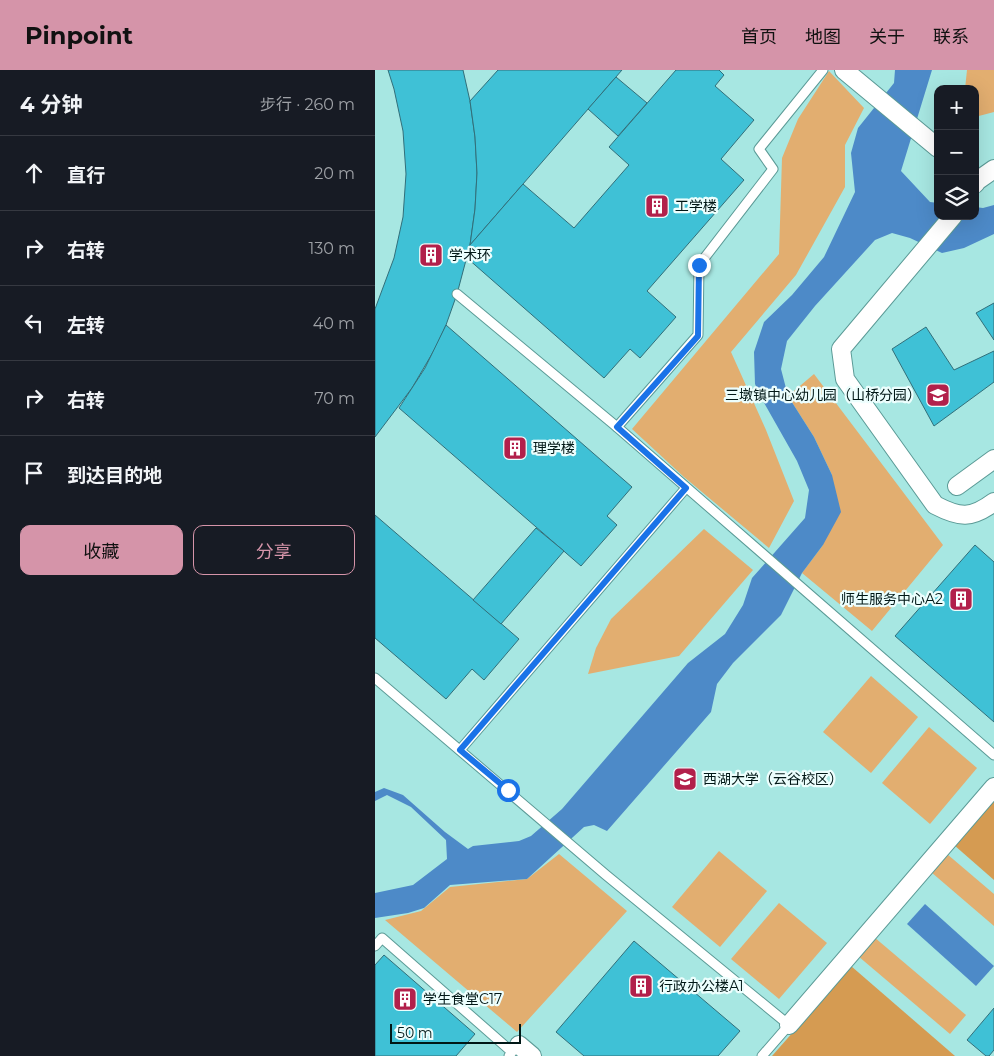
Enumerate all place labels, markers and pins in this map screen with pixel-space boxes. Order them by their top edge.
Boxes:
building icon: 工学楼 [644,193,670,219]
place label: 工学楼 [675,197,717,215]
building icon: 学术环 [418,242,444,268]
place label: 学术环 [449,246,491,264]
school or university icon: 三墩镇中心幼儿园（山桥分园） [925,382,951,408]
place label: 三墩镇中心幼儿园（山桥分园） [725,386,921,404]
building icon: 理学楼 [502,435,528,461]
place label: 理学楼 [533,439,575,457]
building icon: 师生服务中心A2 [948,586,974,612]
place label: 师生服务中心A2 [841,590,943,608]
school or university icon: 西湖大学（云谷校区） [672,766,698,792]
place label: 西湖大学（云谷校区） [703,770,843,788]
building icon: 行政办公楼A1 [628,973,654,999]
place label: 行政办公楼A1 [659,977,744,995]
building icon: 学生食堂C17 [392,986,418,1012]
place label: 学生食堂C17 [423,990,502,1008]

